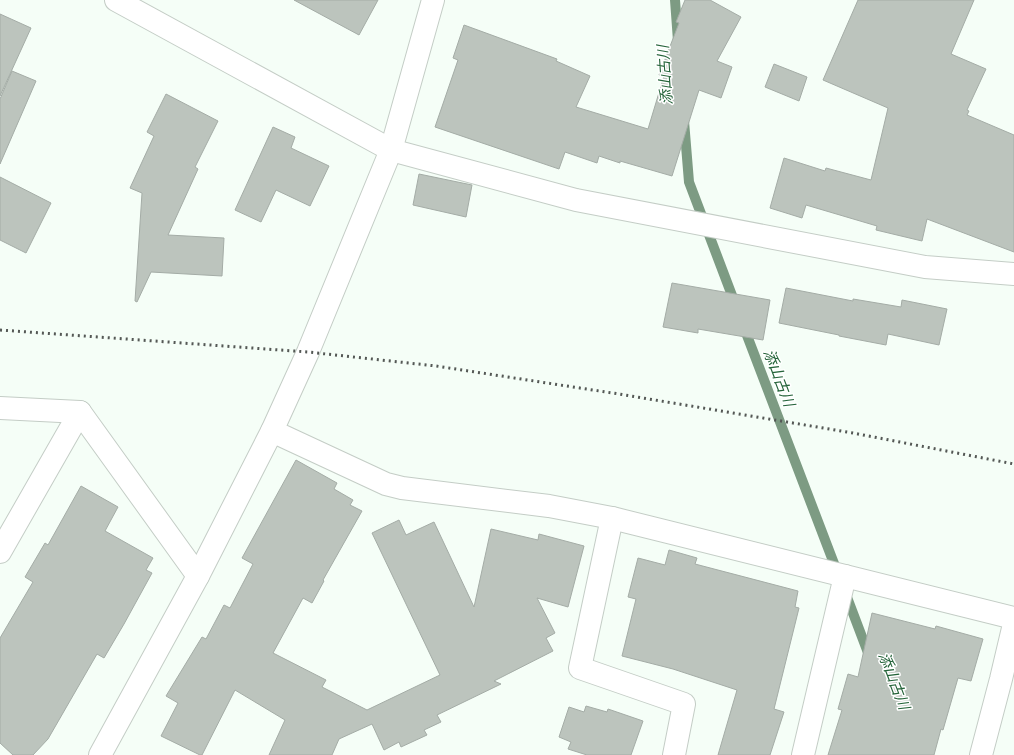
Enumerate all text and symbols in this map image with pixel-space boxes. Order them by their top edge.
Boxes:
water label: 添山古川 [654,42,676,106]
water label: 添山古川 [760,347,799,411]
water label: 添山古川 [875,650,914,714]

